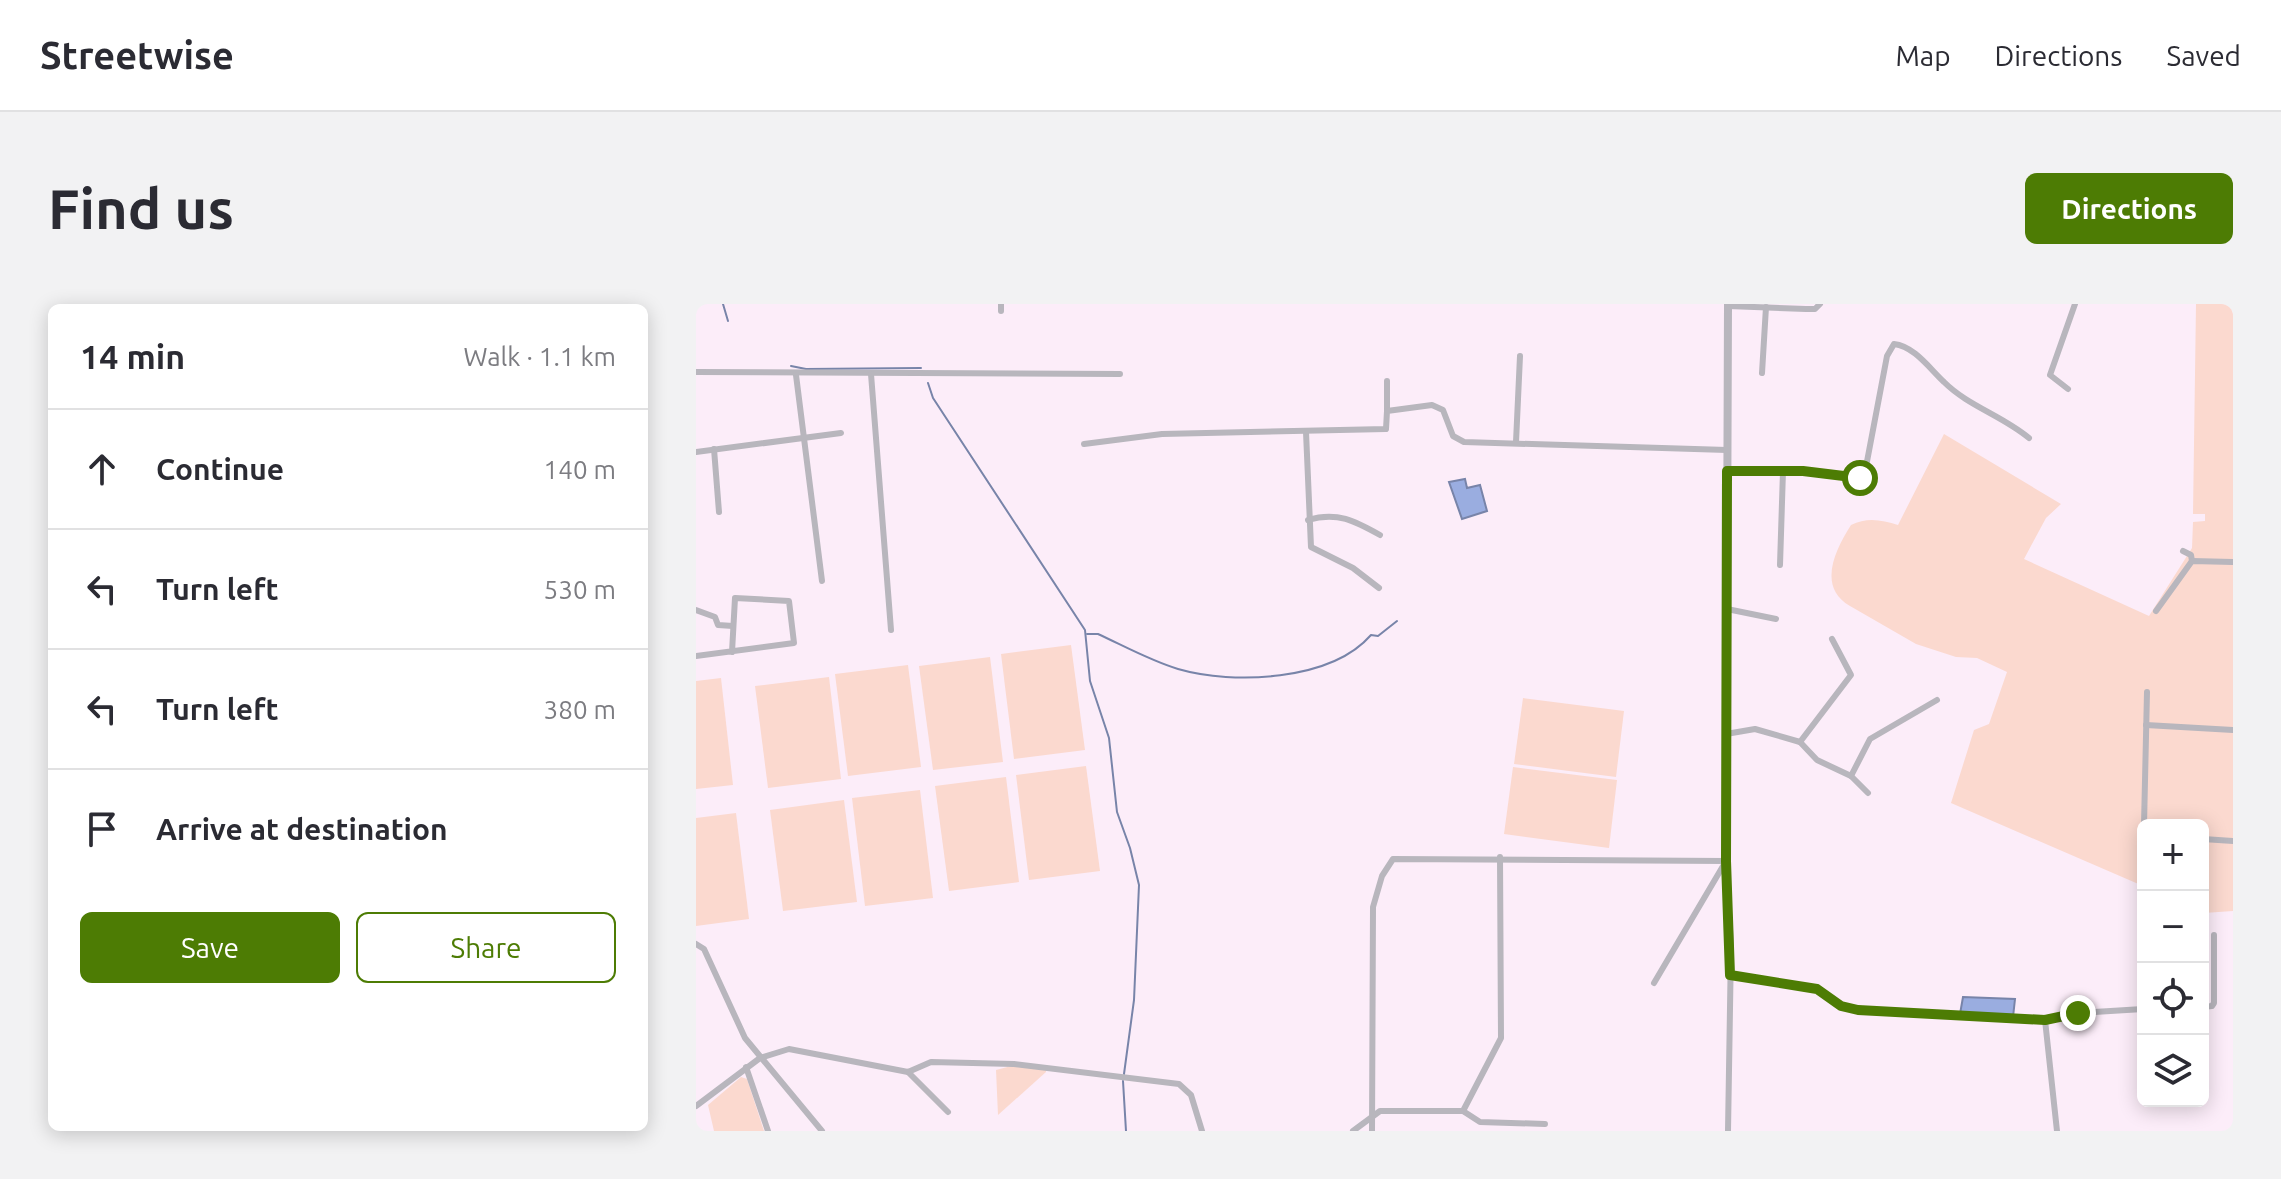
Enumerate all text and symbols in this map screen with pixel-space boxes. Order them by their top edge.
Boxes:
text: Streetwise [40,34,234,76]
text: Map [1895,40,1951,71]
text: Directions [1995,40,2122,71]
text: Saved [2166,40,2241,71]
button: Directions [2025,173,2233,244]
text: Find us [48,177,234,240]
text: 14 min [80,337,185,375]
text: Walk · 1.1 km [464,342,616,371]
icon: ahead [80,447,124,491]
text: Continue [156,452,284,486]
text: 140 m [544,455,616,484]
route start [1842,460,1878,496]
icon: left [80,567,124,611]
text: Turn left [156,572,278,606]
text: 530 m [544,575,616,604]
icon: left [80,687,124,731]
text: Turn left [156,692,278,726]
text: 380 m [544,695,616,724]
icon: arrive [80,807,124,851]
text: Arrive at destination [156,812,448,846]
map controls [2137,819,2209,1107]
button: + [2137,819,2209,891]
button: − [2137,891,2209,963]
button: Save [80,912,340,983]
button: Share [356,912,616,983]
button: locate [2137,963,2209,1035]
route end [2060,995,2096,1031]
button: layers [2137,1035,2209,1107]

